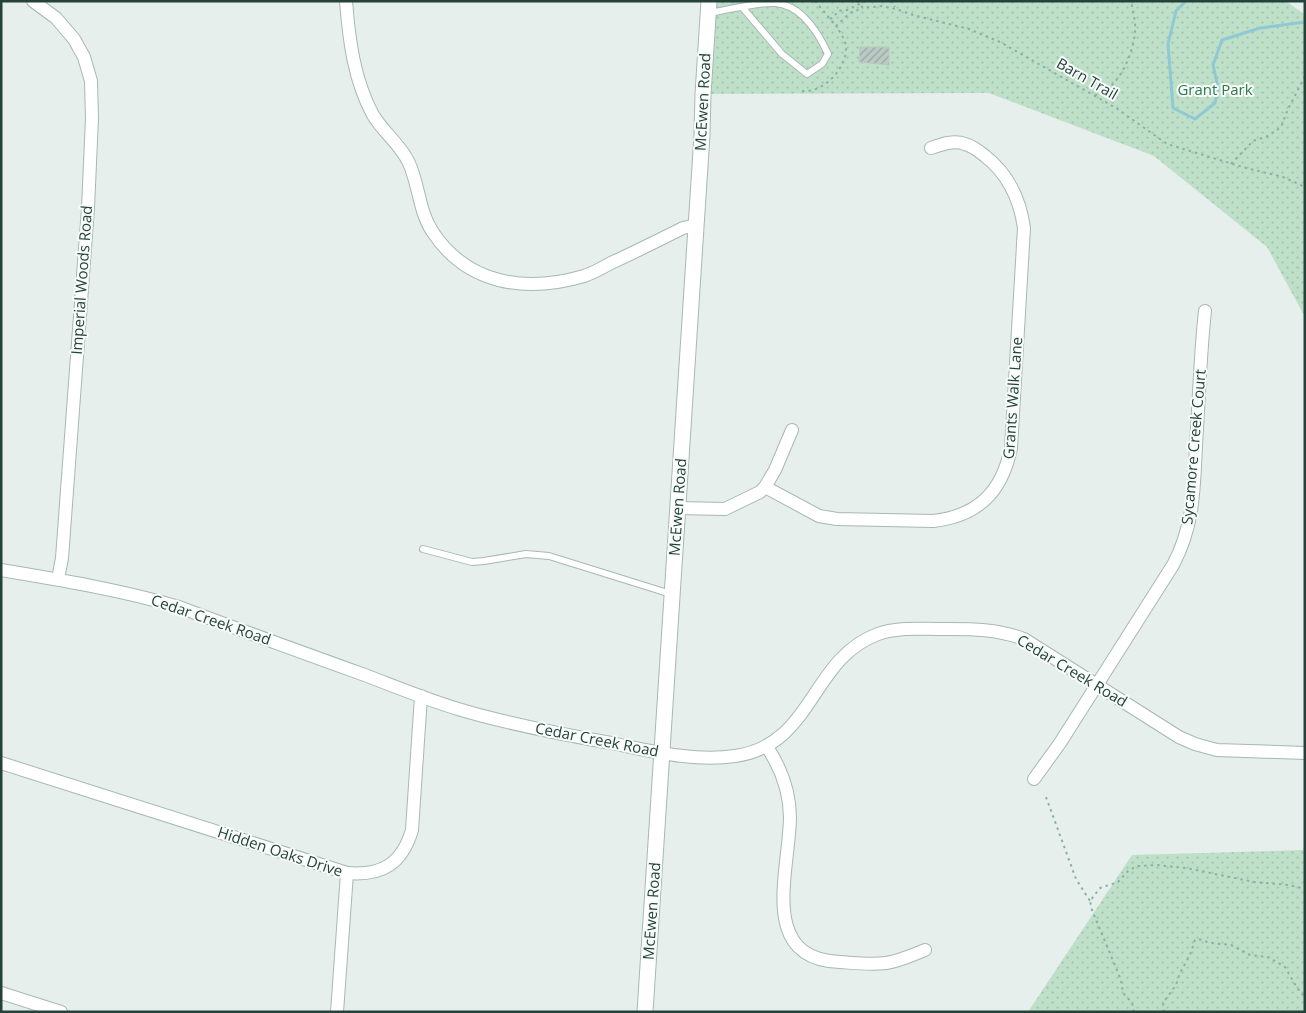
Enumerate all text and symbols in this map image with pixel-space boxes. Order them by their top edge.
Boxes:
street label: McEwen Road [689,53,715,151]
street label: Barn Trail [1053,53,1122,104]
park label: Grant Park [1177,79,1253,99]
street label: Imperial Woods Road [66,205,96,355]
street label: Grants Walk Lane [998,336,1026,460]
street label: Sycamore Creek Court [1176,368,1210,525]
street label: McEwen Road [664,457,690,556]
street label: Cedar Creek Road [149,589,274,649]
street label: Cedar Creek Road [1014,629,1131,711]
street label: Cedar Creek Road [534,717,661,761]
street label: Hidden Oaks Drive [215,821,345,881]
street label: McEwen Road [638,861,664,960]

